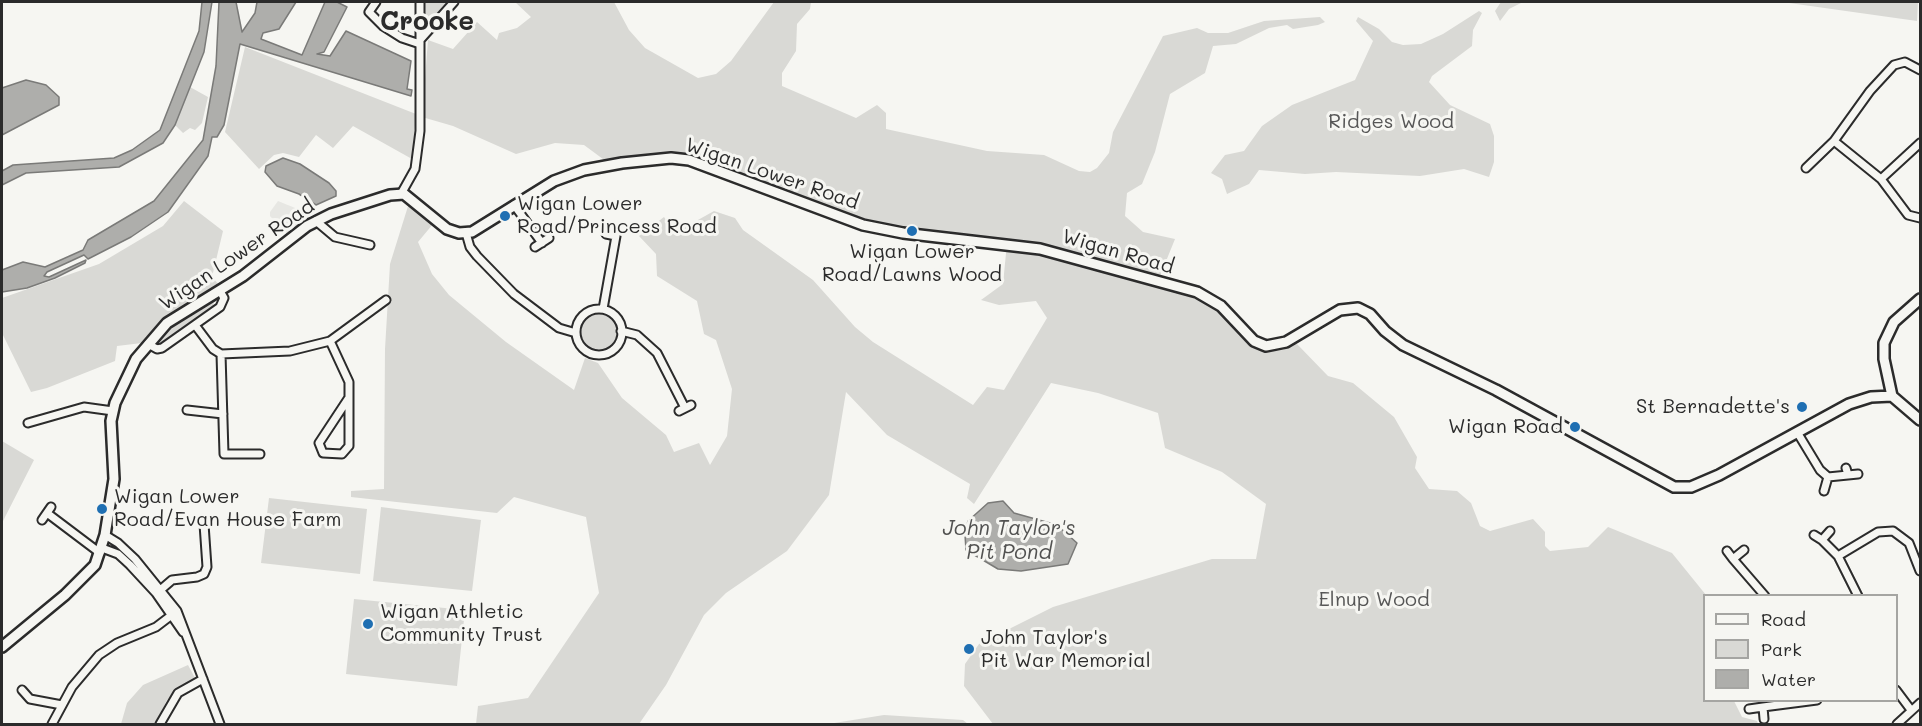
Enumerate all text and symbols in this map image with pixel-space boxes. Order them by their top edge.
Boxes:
district label: Crooke [380,6,474,38]
park label: Ridges Wood [1328,110,1454,134]
street label: Wigan Lower Road [682,133,862,215]
place label: Wigan Lower Road/Princess Road [517,192,717,239]
street label: Wigan Lower Road [155,194,319,316]
marker: Wigan Lower Road/Princess Road [498,209,512,223]
marker: Wigan Lower Road/Lawns Wood [905,224,919,238]
street label: Wigan Road [1059,225,1177,279]
place label: Wigan Lower Road/Lawns Wood [822,240,1002,287]
place label: St Bernadette's [1636,395,1790,419]
marker: St Bernadette's [1795,400,1809,414]
place label: Wigan Road [1448,415,1563,439]
marker: Wigan Road [1568,420,1582,434]
place label: Wigan Lower Road/Evan House Farm [114,485,341,532]
marker: Wigan Lower Road/Evan House Farm [95,502,109,516]
water label: John Taylor's Pit Pond [942,516,1076,566]
park label: Elnup Wood [1318,588,1430,612]
legend [1703,594,1898,702]
place label: Wigan Athletic Community Trust [380,600,542,647]
text: Road [1761,607,1806,631]
marker: Wigan Athletic Community Trust [361,617,375,631]
place label: John Taylor's Pit War Memorial [981,626,1151,673]
text: Park [1761,637,1802,661]
marker: John Taylor's Pit War Memorial [962,642,976,656]
text: Water [1761,667,1816,691]

